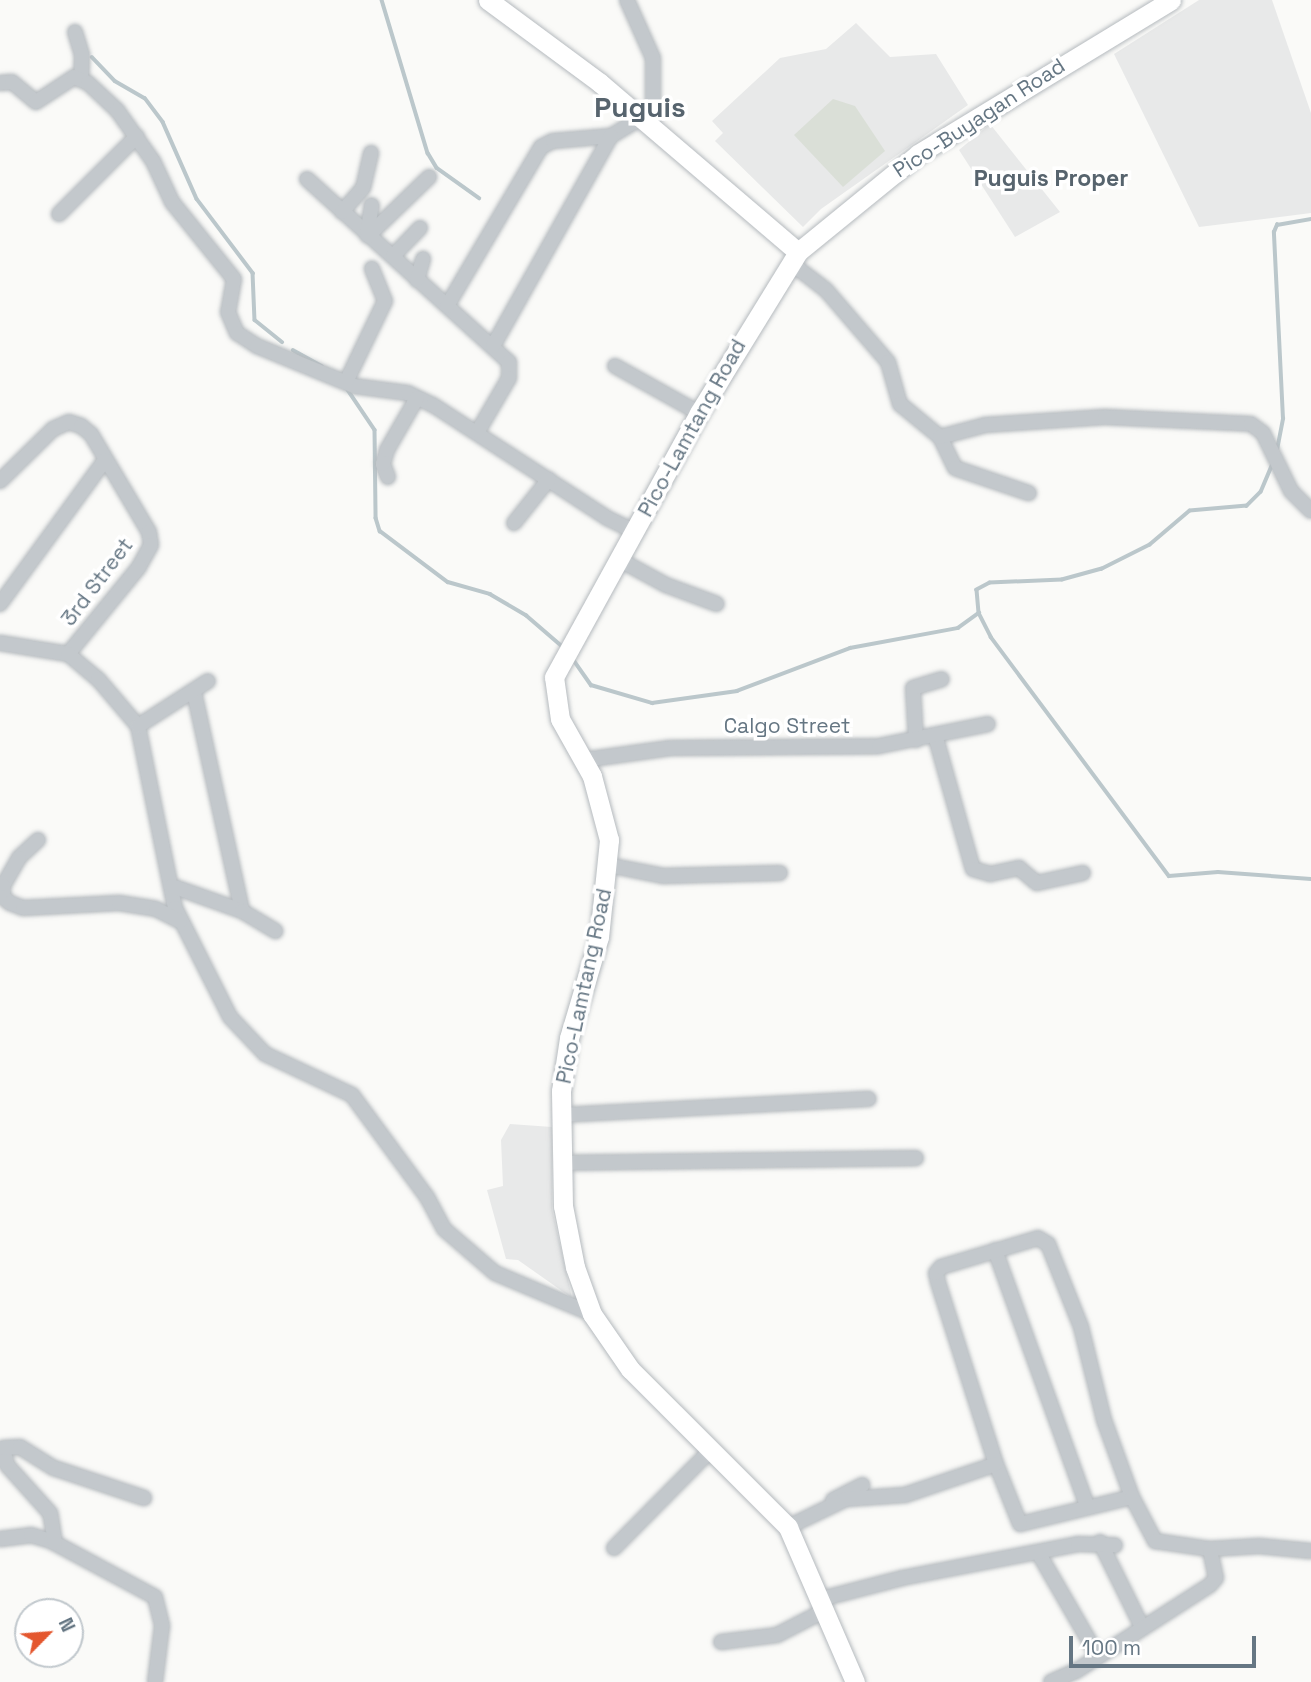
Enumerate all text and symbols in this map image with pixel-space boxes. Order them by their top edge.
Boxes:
street label: Pico-Buyagan Road [888,53,1070,183]
district label: Puguis [594,90,686,124]
district label: Puguis Proper [974,164,1128,192]
street label: Pico-Lamtang Road [633,335,751,521]
street label: 3rd Street [56,533,138,631]
street label: Calgo Street [724,713,850,739]
street label: Pico-Lamtang Road [551,886,617,1086]
north arrow [14,1598,84,1668]
text: N [53,1614,81,1636]
scale bar [1073,1622,1260,1666]
text: 100 m [1082,1634,1141,1661]

